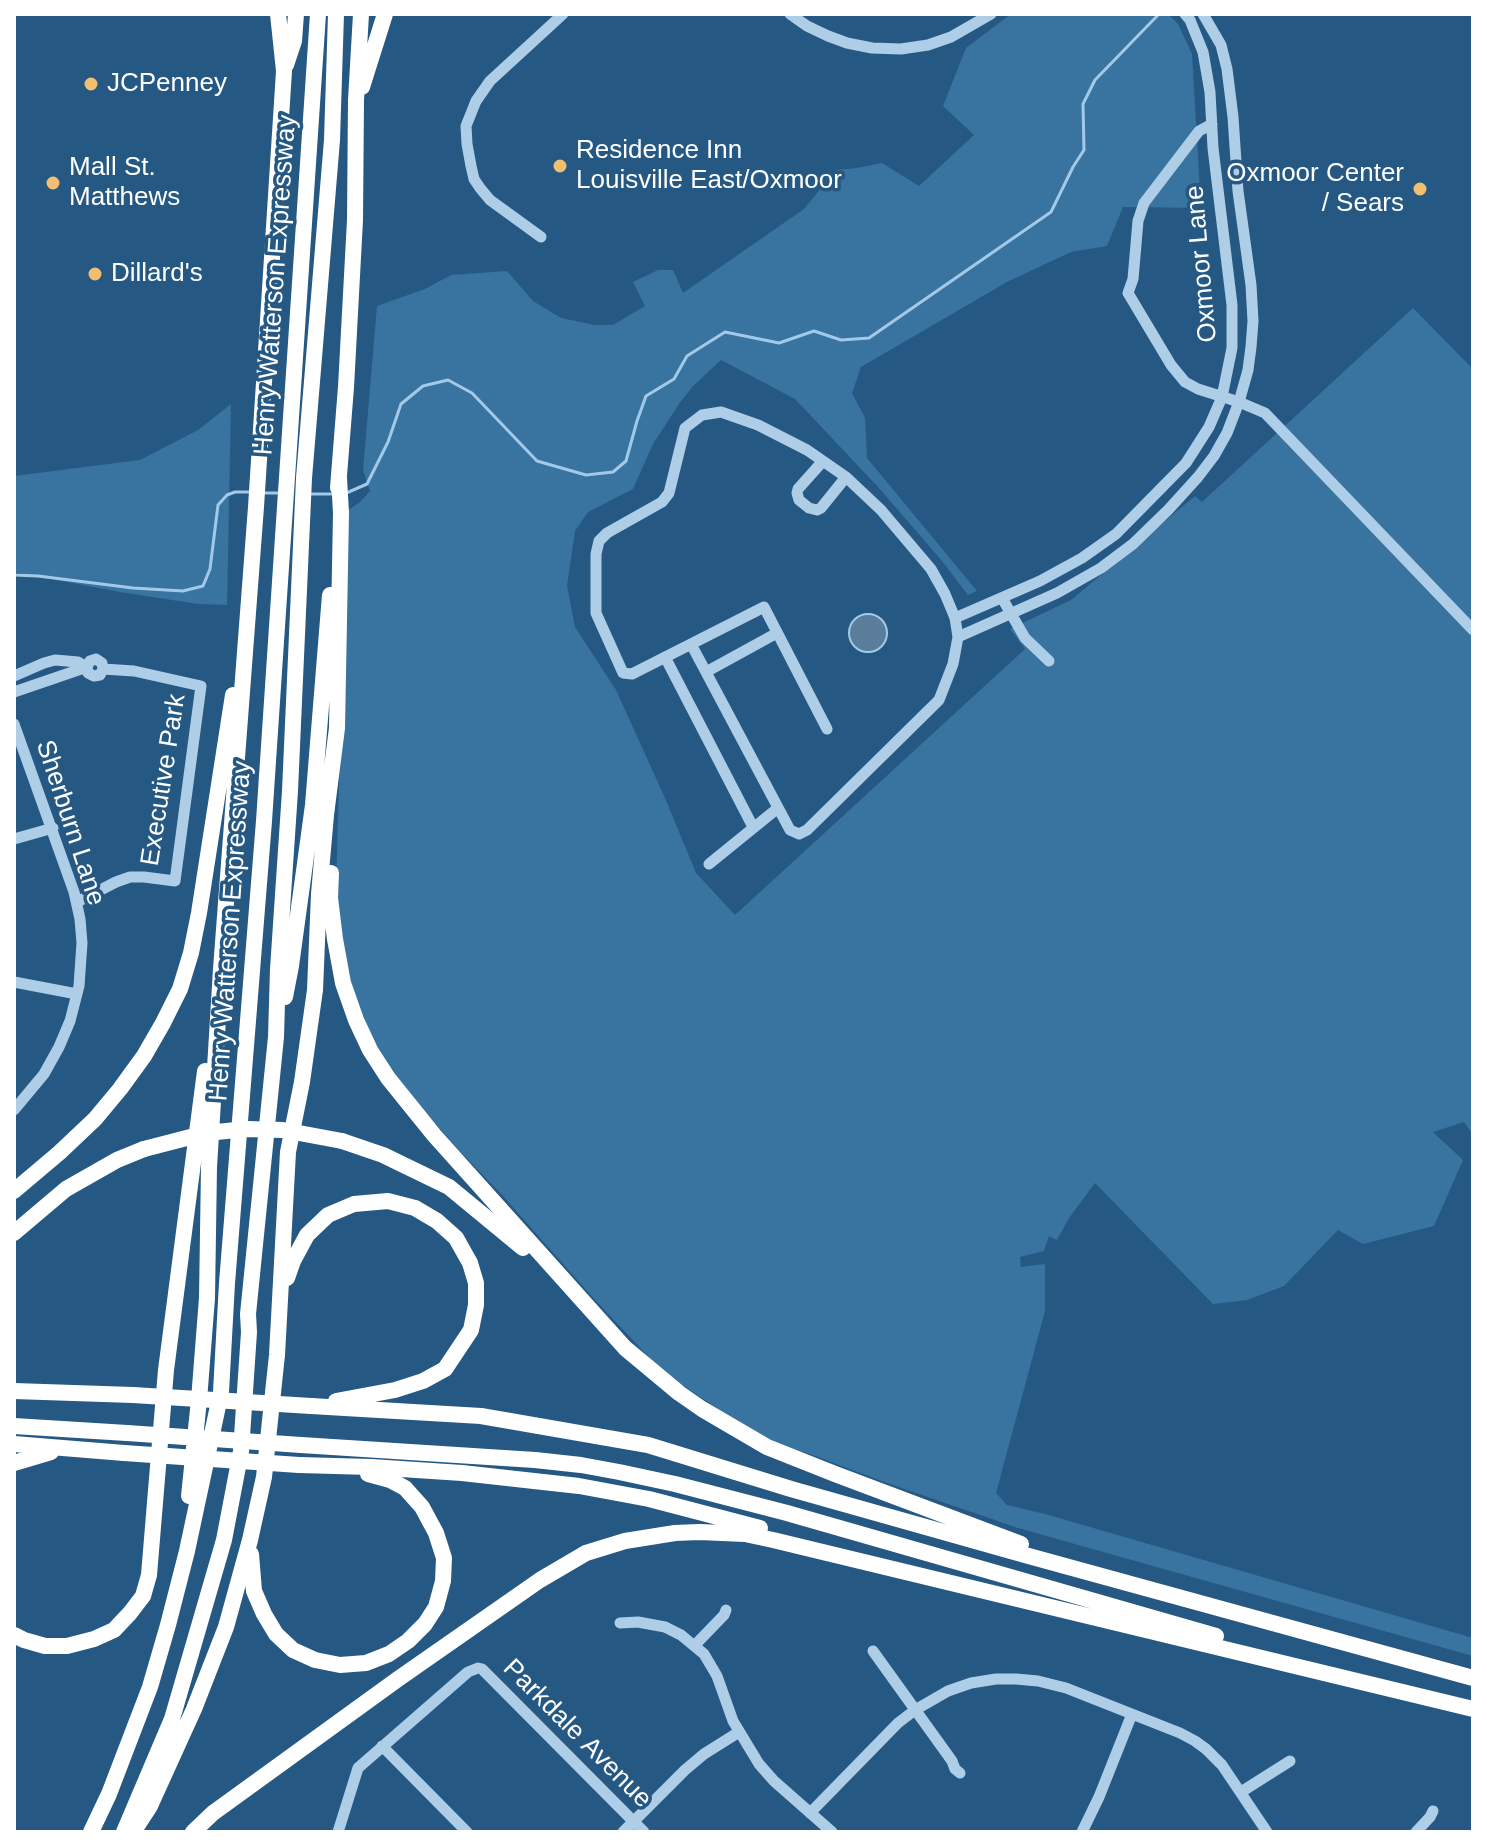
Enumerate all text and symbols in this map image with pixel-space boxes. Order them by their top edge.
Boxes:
place label: JCPenney [107,68,227,100]
marker: JCPenney [82,75,100,93]
street label: Henry Watterson Expressway [249,114,303,456]
place label: Residence Inn Louisville East/Oxmoor [576,135,842,196]
place label: Mall St. Matthews [69,152,180,214]
marker: Residence Inn Louisville East/Oxmoor [551,157,569,175]
place label: Oxmoor Center / Sears [1226,158,1404,220]
marker: Mall St. Matthews [44,174,62,192]
marker: Oxmoor Center / Sears [1411,180,1429,198]
street label: Oxmoor Lane [1180,184,1224,344]
place label: Dillard's [111,258,203,290]
marker: Dillard's [86,265,104,283]
street label: Executive Park [135,692,193,868]
street label: Sherburn Lane [29,736,111,910]
street label: Henry Watterson Expressway [204,760,258,1102]
street label: Parkdale Avenue [496,1653,658,1815]

